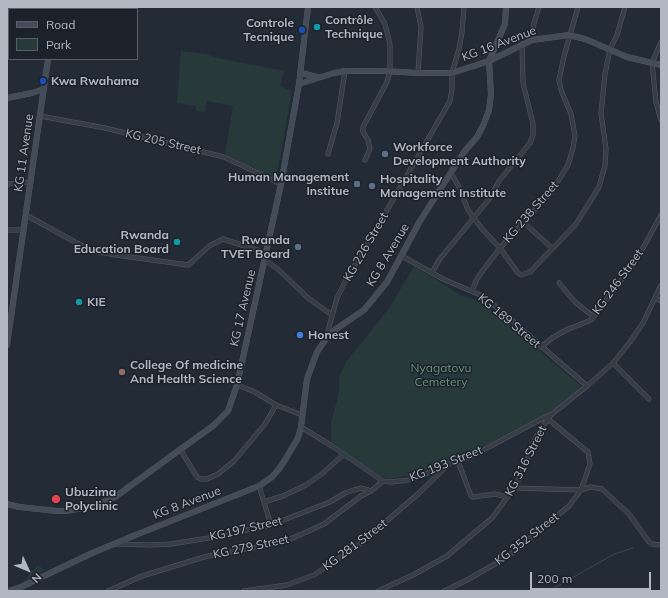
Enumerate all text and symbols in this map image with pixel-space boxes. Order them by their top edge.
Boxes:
legend [8,8,138,60]
place label: Contrôle Technique [325,13,383,41]
place label: Controle Tecnique [243,16,294,44]
text: Road [46,17,75,32]
marker: Contrôle Technique [312,22,322,32]
street label: KG 16 Avenue [460,23,538,65]
marker: Controle Tecnique [297,25,307,35]
text: Park [46,37,71,52]
place label: Kwa Rwahama [51,74,139,88]
marker: Kwa Rwahama [38,76,48,86]
street label: KG 11 Avenue [11,113,37,193]
street label: KG 205 Street [124,126,202,158]
place label: Workforce Development Authority [393,140,526,168]
marker: Workforce Development Authority [380,149,390,159]
place label: Human Management Institue [228,170,349,198]
place label: Hospitality Management Institute [380,172,506,200]
street label: KG 238 Street [500,178,562,246]
marker: Human Management Institue [352,179,362,189]
marker: Hospitality Management Institute [367,181,377,191]
street label: KG 226 Street [340,210,392,284]
street label: KG 8 Avenue [363,221,413,289]
place label: Rwanda Education Board [74,228,169,256]
place label: Rwanda TVET Board [221,233,290,261]
marker: Rwanda Education Board [172,237,182,247]
marker: Rwanda TVET Board [293,242,303,252]
street label: KG 246 Street [590,247,646,317]
street label: KG 17 Avenue [227,268,259,348]
street label: KG 189 Street [475,291,543,351]
place label: KIE [87,295,106,309]
marker: KIE [74,297,84,307]
place label: Honest [308,328,349,342]
marker: Honest [295,330,305,340]
place label: College Of medicine And Health Science [130,358,243,386]
park label: Nyagatovu Cemetery [410,361,472,389]
marker: College Of medicine And Health Science [117,367,127,377]
street label: KG 316 Street [502,423,550,499]
street label: KG 193 Street [408,443,484,485]
street label: KG 8 Avenue [151,484,223,522]
place label: Ubuzima Polyclinic [65,485,118,513]
marker: Ubuzima Polyclinic [50,493,62,505]
street label: KG 352 Street [492,510,562,568]
street label: KG197 Street [208,514,284,544]
street label: KG 281 Street [320,516,390,574]
street label: KG 279 Street [212,532,290,562]
north arrow [8,550,48,590]
scale bar [532,564,653,590]
text: N [29,570,45,586]
text: 200 m [537,571,572,586]

